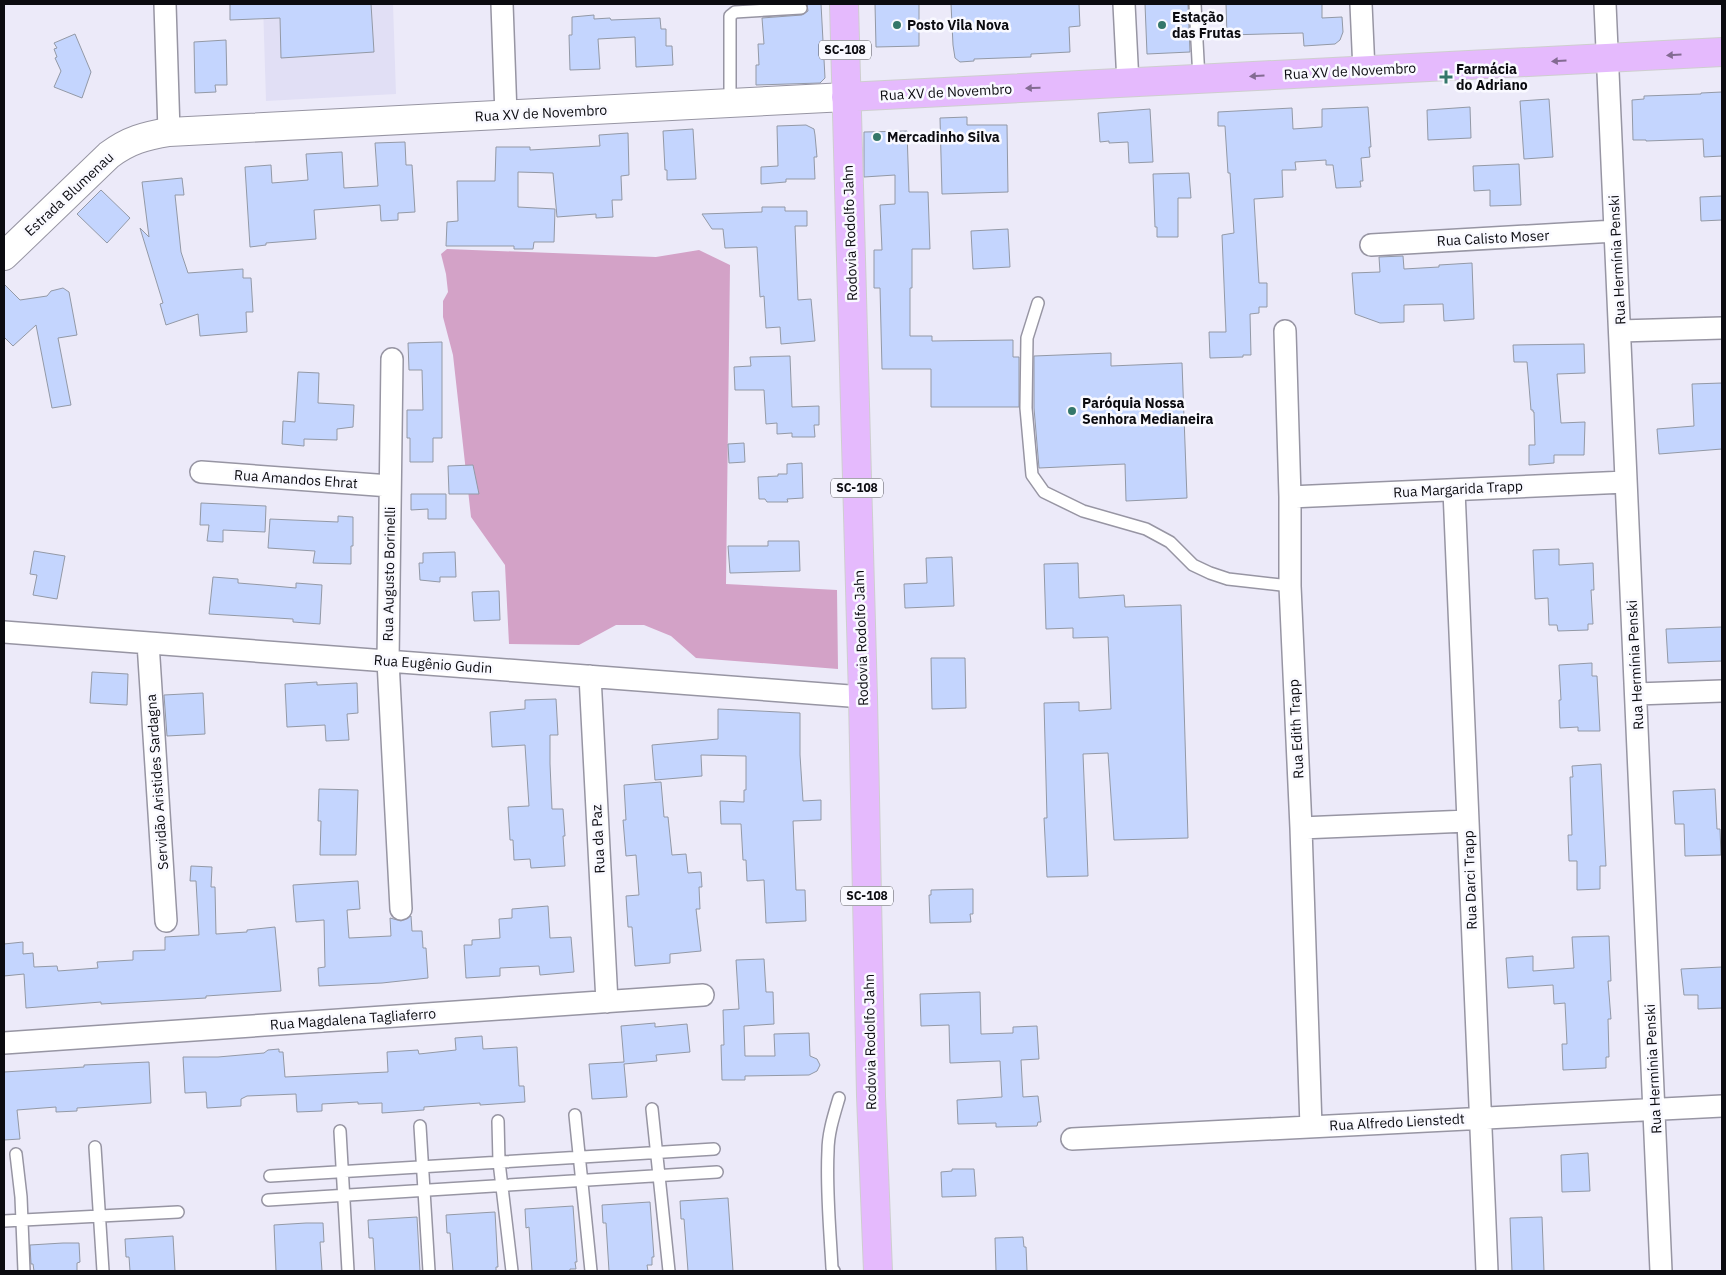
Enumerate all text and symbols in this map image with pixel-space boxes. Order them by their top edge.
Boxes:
place label: Estação das Frutas [1172,8,1241,42]
place label: Posto Vila Nova [907,16,1009,34]
marker: Posto Vila Nova [891,19,903,31]
marker: Estação das Frutas [1156,19,1168,31]
road number: SC-108 [819,40,871,60]
one-way arrow [1665,51,1681,59]
one-way arrow [1551,57,1567,65]
street label: Rua XV de Novembro [1283,59,1417,83]
place label: Farmácia do Adriano [1456,60,1528,94]
marker: Farmácia do Adriano [1440,71,1452,83]
one-way arrow [1249,73,1265,81]
street label: Rua XV de Novembro [879,80,1013,104]
one-way arrow [1025,84,1041,92]
street label: Rua XV de Novembro [474,101,608,125]
place label: Mercadinho Silva [887,128,1000,146]
marker: Mercadinho Silva [871,131,883,143]
street label: Estrada Blumenau [21,148,117,240]
street label: Rodovia Rodolfo Jahn [839,165,861,301]
street label: Rua Hermínia Penski [1605,195,1629,325]
street label: Rua Calisto Moser [1436,226,1550,250]
place label: Paróquia Nossa Senhora Medianeira [1082,394,1213,428]
marker: Paróquia Nossa Senhora Medianeira [1066,405,1078,417]
street label: Rua Amandos Ehrat [234,466,359,492]
street label: Rua Margarida Trapp [1393,477,1523,501]
road number: SC-108 [831,478,883,498]
street label: Rua Augusto Borinelli [379,506,399,642]
street label: Rodovia Rodolfo Jahn [850,570,872,706]
street label: Rua Hermínia Penski [1623,600,1647,730]
street label: Rua Eugênio Gudin [373,651,493,677]
street label: Rua Edith Trapp [1284,679,1308,779]
street label: Servidão Aristides Sardagna [142,693,172,870]
street label: Rua da Paz [587,804,609,874]
street label: Rua Darci Trapp [1459,830,1481,930]
road number: SC-108 [841,886,893,906]
street label: Rodovia Rodolfo Jahn [860,974,880,1110]
street label: Rua Magdalena Tagliaferro [269,1004,437,1034]
street label: Rua Hermínia Penski [1641,1004,1665,1134]
street label: Rua Alfredo Lienstedt [1329,1109,1465,1135]

